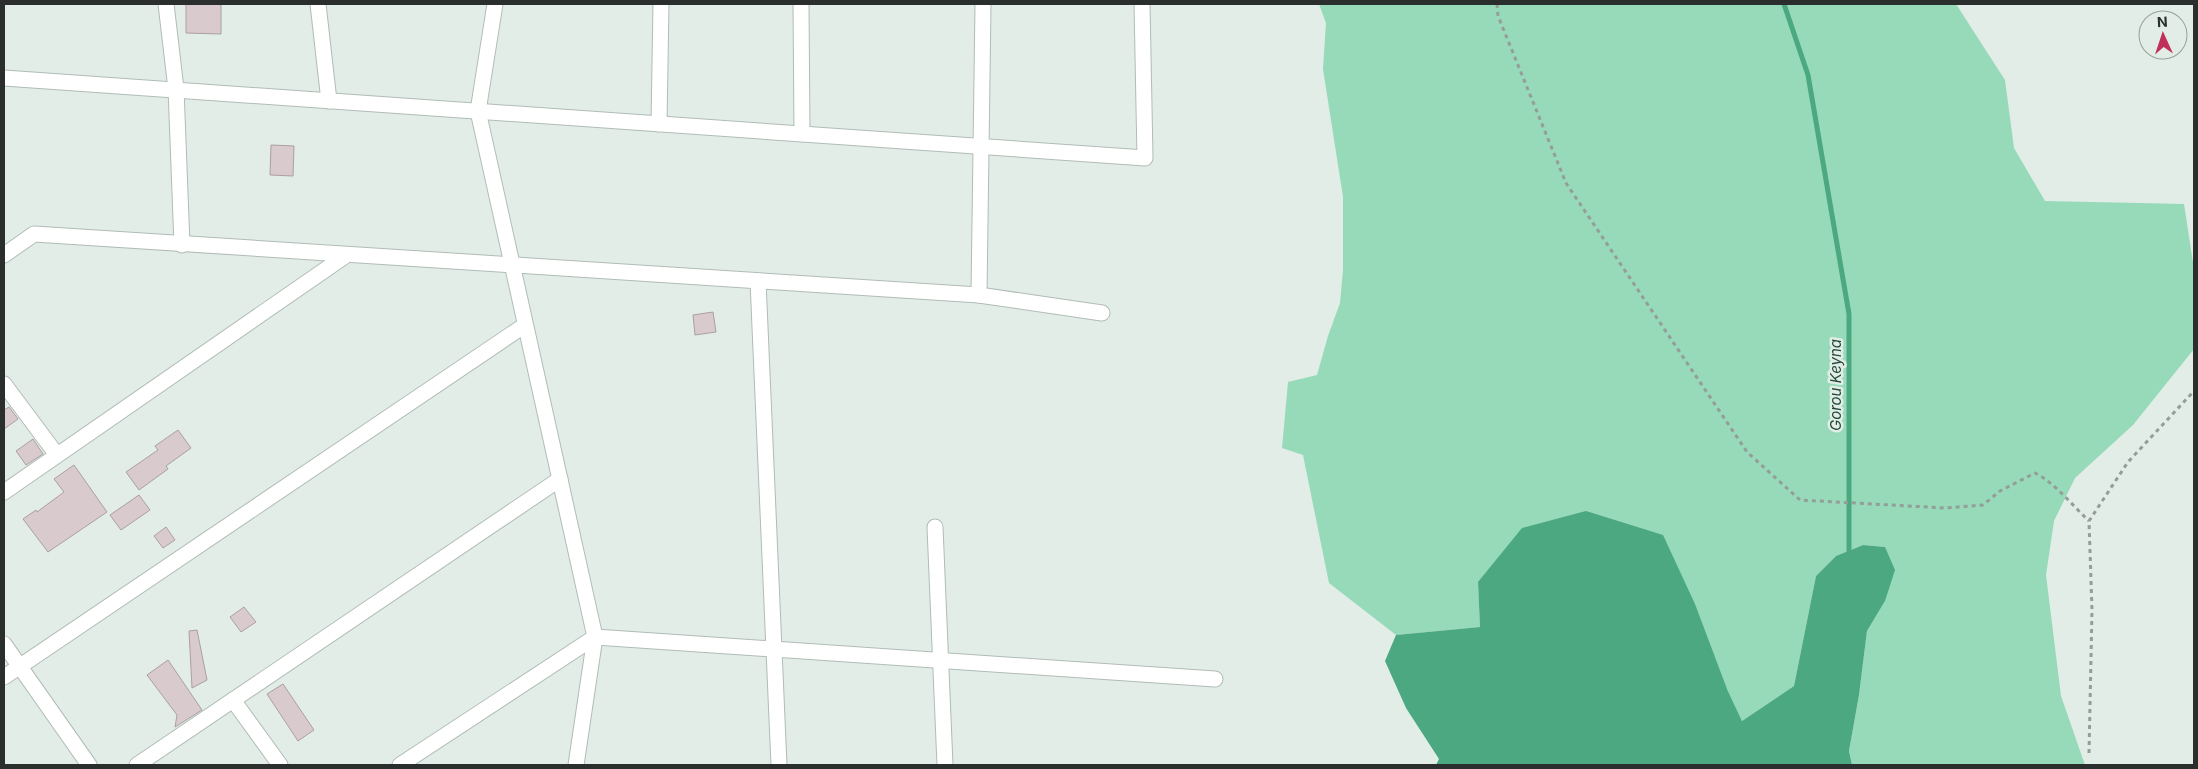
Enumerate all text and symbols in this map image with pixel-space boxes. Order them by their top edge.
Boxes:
north arrow [2138,10,2188,60]
text: N [2157,13,2168,30]
water label: Gorou Keyna [1826,339,1845,431]

